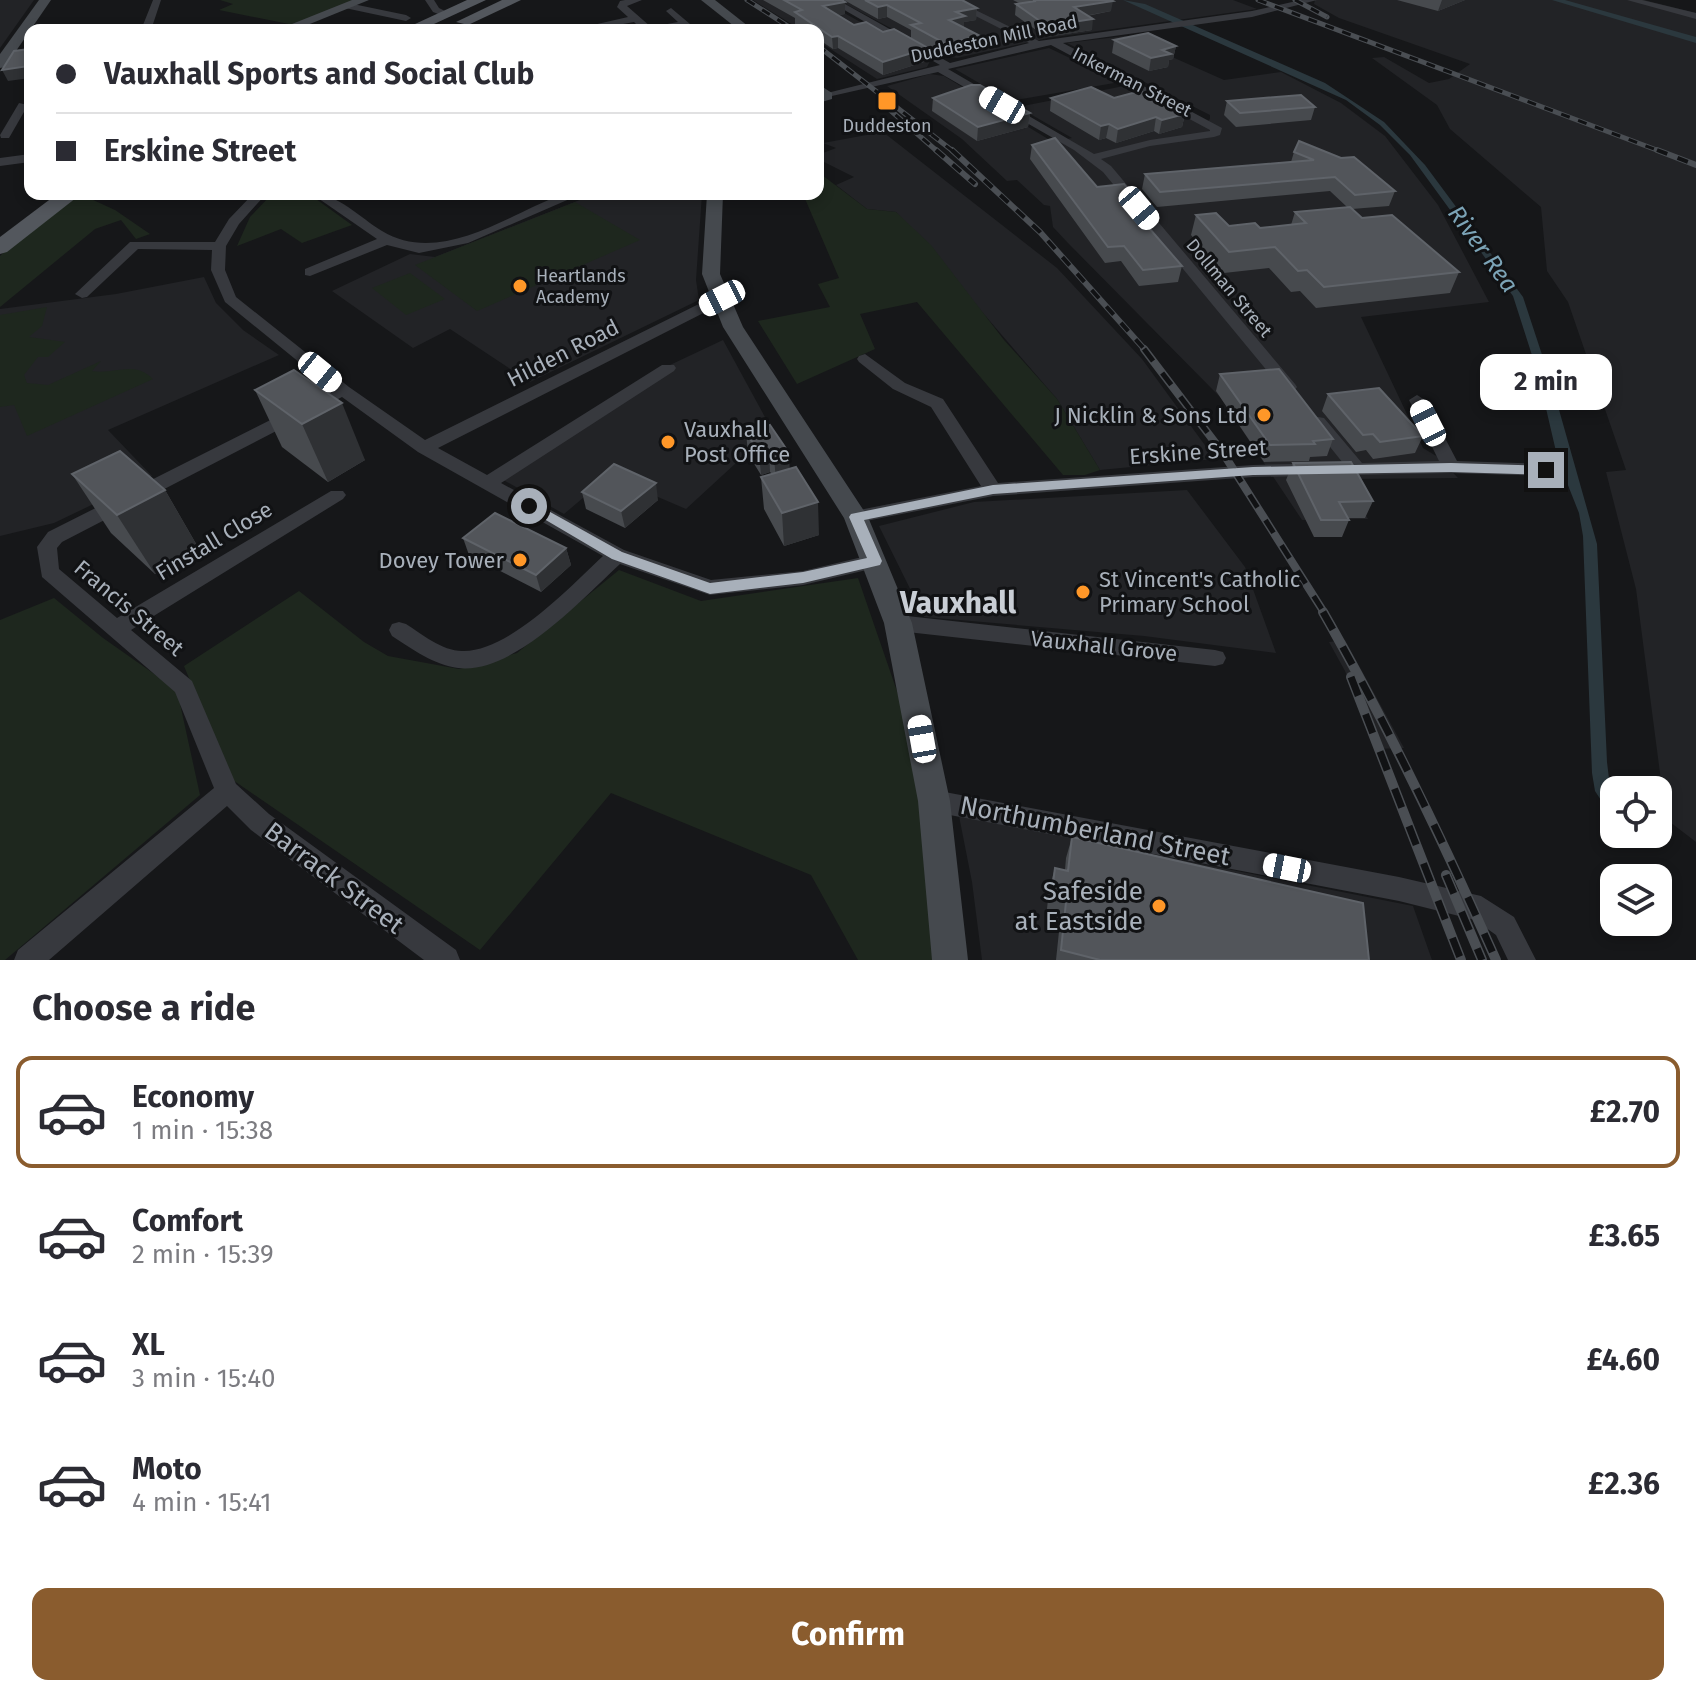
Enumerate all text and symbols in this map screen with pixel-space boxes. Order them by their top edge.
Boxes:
street label: Duddeston Mill Road [909,11,1079,67]
street label: Inkerman Street [1069,42,1196,122]
text: Vauxhall Sports and Social Club [104,56,535,92]
car [975,83,1029,127]
marker: Duddeston [876,90,898,112]
place label: Duddeston [842,115,932,137]
text: Erskine Street [104,133,296,169]
car [1114,182,1164,234]
water label: River Rea [1442,200,1524,298]
street label: Dollman Street [1181,234,1277,342]
place label: Heartlands Academy [536,265,626,308]
car [695,276,749,320]
marker: Heartlands Academy [511,277,529,295]
street label: Hilden Road [502,313,624,393]
car [294,348,346,396]
callout: 2 min [1480,354,1612,410]
text: 2 min [1514,366,1578,397]
car [1406,396,1450,450]
place label: J Nicklin & Sons Ltd [1054,402,1248,429]
marker: J Nicklin & Sons Ltd [1255,406,1273,424]
place label: Vauxhall Post Office [684,416,790,468]
marker: Vauxhall Post Office [659,433,677,451]
street label: Erskine Street [1128,434,1268,470]
route end [1528,452,1564,488]
route start [511,488,547,524]
street label: Finstall Close [151,496,277,586]
place label: Dovey Tower [379,547,504,574]
marker: Dovey Tower [511,551,529,569]
street label: Francis Street [69,554,189,662]
place label: St Vincent's Catholic Primary School [1099,566,1300,618]
marker: St Vincent's Catholic Primary School [1074,583,1092,601]
district label: Vauxhall [899,585,1016,621]
street label: Vauxhall Grove [1029,625,1179,667]
car [906,713,938,765]
map controls [1600,776,1672,936]
button: locate [1600,776,1672,848]
street label: Northumberland Street [957,790,1233,873]
street label: Barrack Street [258,816,410,941]
car [1261,852,1313,884]
button: layers [1600,864,1672,936]
place label: Safeside at Eastside [1014,876,1143,937]
marker: Safeside at Eastside [1150,897,1168,915]
text: Choose a ride [32,986,255,1030]
icon: car [36,1076,108,1148]
text: Economy [132,1079,254,1115]
text: £2.70 [1590,1094,1660,1130]
text: 1 min · 15:38 [132,1115,273,1146]
icon: car [36,1200,108,1272]
text: Comfort [132,1203,243,1239]
text: £3.65 [1588,1218,1660,1254]
text: 2 min · 15:39 [132,1239,274,1270]
icon: car [36,1324,108,1396]
text: XL [132,1327,165,1363]
text: £4.60 [1586,1342,1660,1378]
text: 3 min · 15:40 [132,1363,275,1394]
icon: car [36,1448,108,1520]
text: Moto [132,1451,202,1487]
text: £2.36 [1588,1466,1660,1502]
text: 4 min · 15:41 [132,1487,272,1518]
button: Confirm [32,1588,1664,1680]

